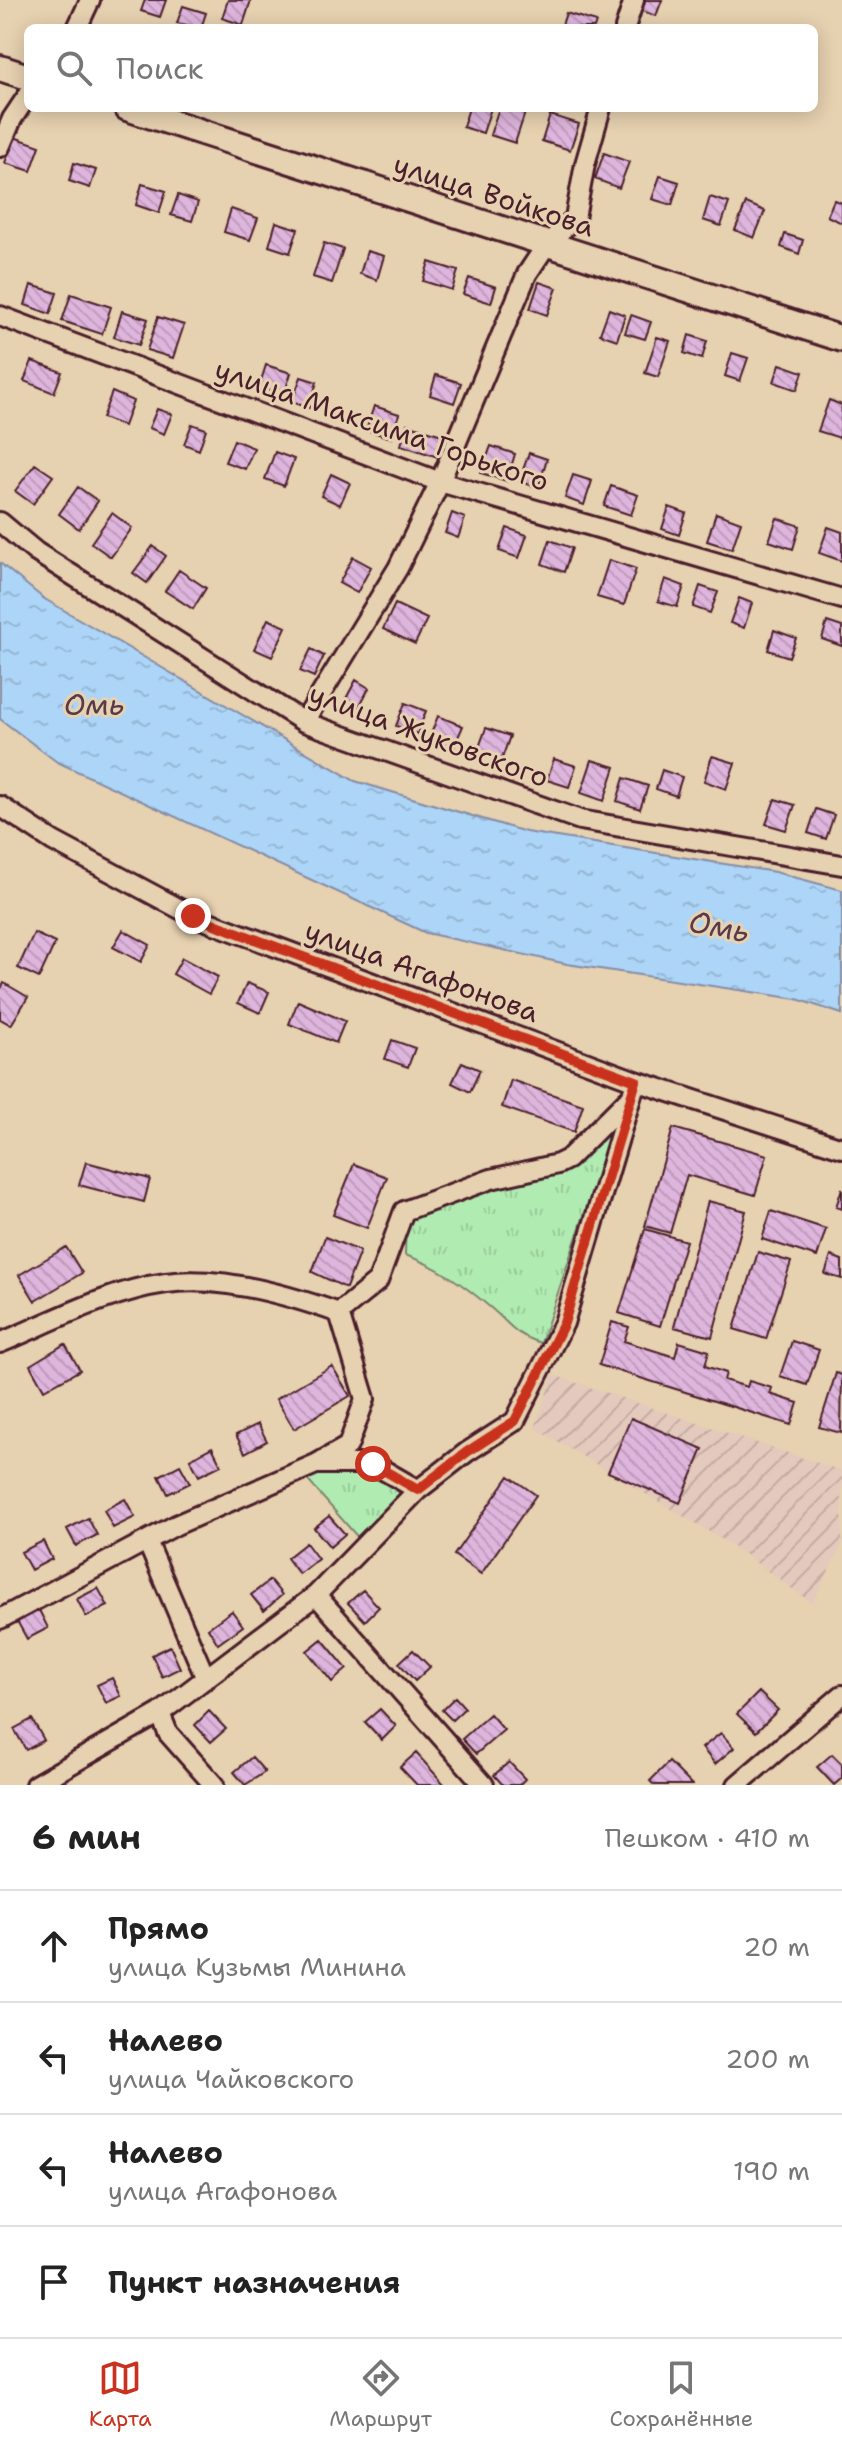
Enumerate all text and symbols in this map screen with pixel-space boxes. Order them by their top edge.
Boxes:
search box [24,24,818,112]
icon: search [52,46,96,90]
text: Поиск [116,48,204,89]
street label: улица Войкова [389,145,599,245]
street label: улица Максима Горького [210,350,554,500]
street label: улица Жуковского [304,674,554,796]
water label: Омь [64,684,124,725]
route end [175,898,211,934]
water label: Омь [685,901,753,952]
street label: улица Агафонова [300,911,544,1031]
route start [355,1446,391,1482]
text: 6 мин [32,1814,141,1860]
text: Пешком · 410 m [605,1820,810,1855]
text: Прямо [108,1908,209,1949]
icon: ahead [32,1924,76,1968]
text: 20 m [743,1929,810,1964]
text: улица Кузьмы Минина [108,1949,406,1984]
text: Налево [108,2020,223,2061]
icon: left [32,2036,76,2080]
text: 200 m [725,2041,810,2076]
text: улица Чайковского [108,2061,354,2096]
text: Налево [108,2132,223,2173]
icon: left [32,2148,76,2192]
text: 190 m [733,2153,810,2188]
text: улица Агафонова [108,2173,337,2208]
icon: arrive [32,2260,76,2304]
text: Пункт назначения [108,2262,400,2303]
tab: Карта [89,2356,152,2433]
tab: Маршрут [329,2356,432,2433]
tab: Сохранённые [610,2356,753,2433]

